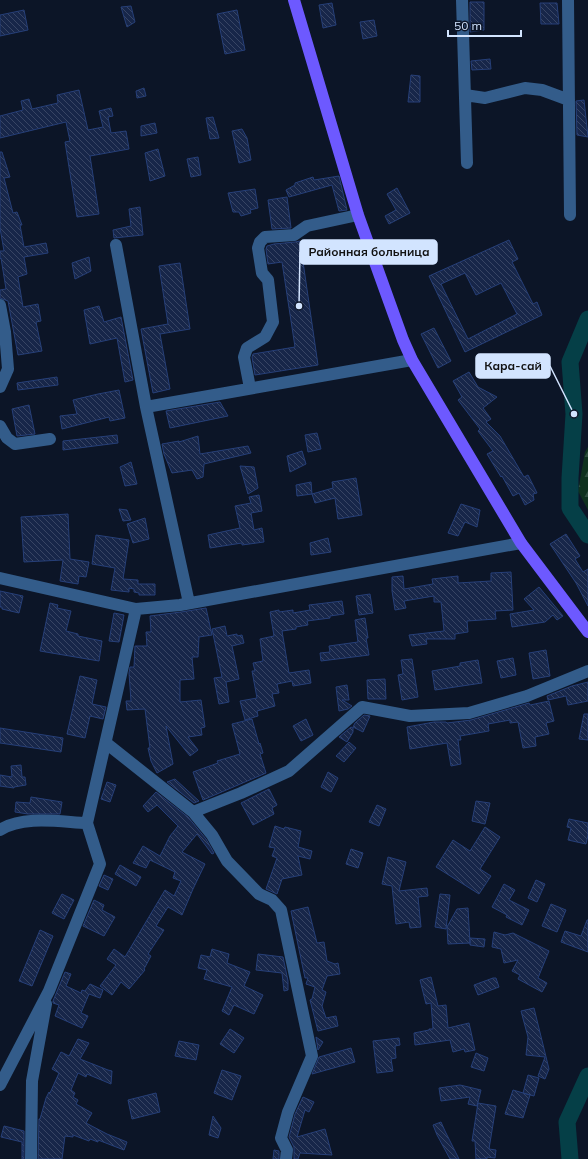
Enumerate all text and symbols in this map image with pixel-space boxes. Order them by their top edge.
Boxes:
scale bar [448,12,521,38]
text: 50 m [454,18,482,33]
callout: Районная больница [300,240,437,264]
text: Районная больница [308,244,430,259]
callout: Кара-сай [476,354,550,378]
text: Кара-сай [484,358,542,373]

